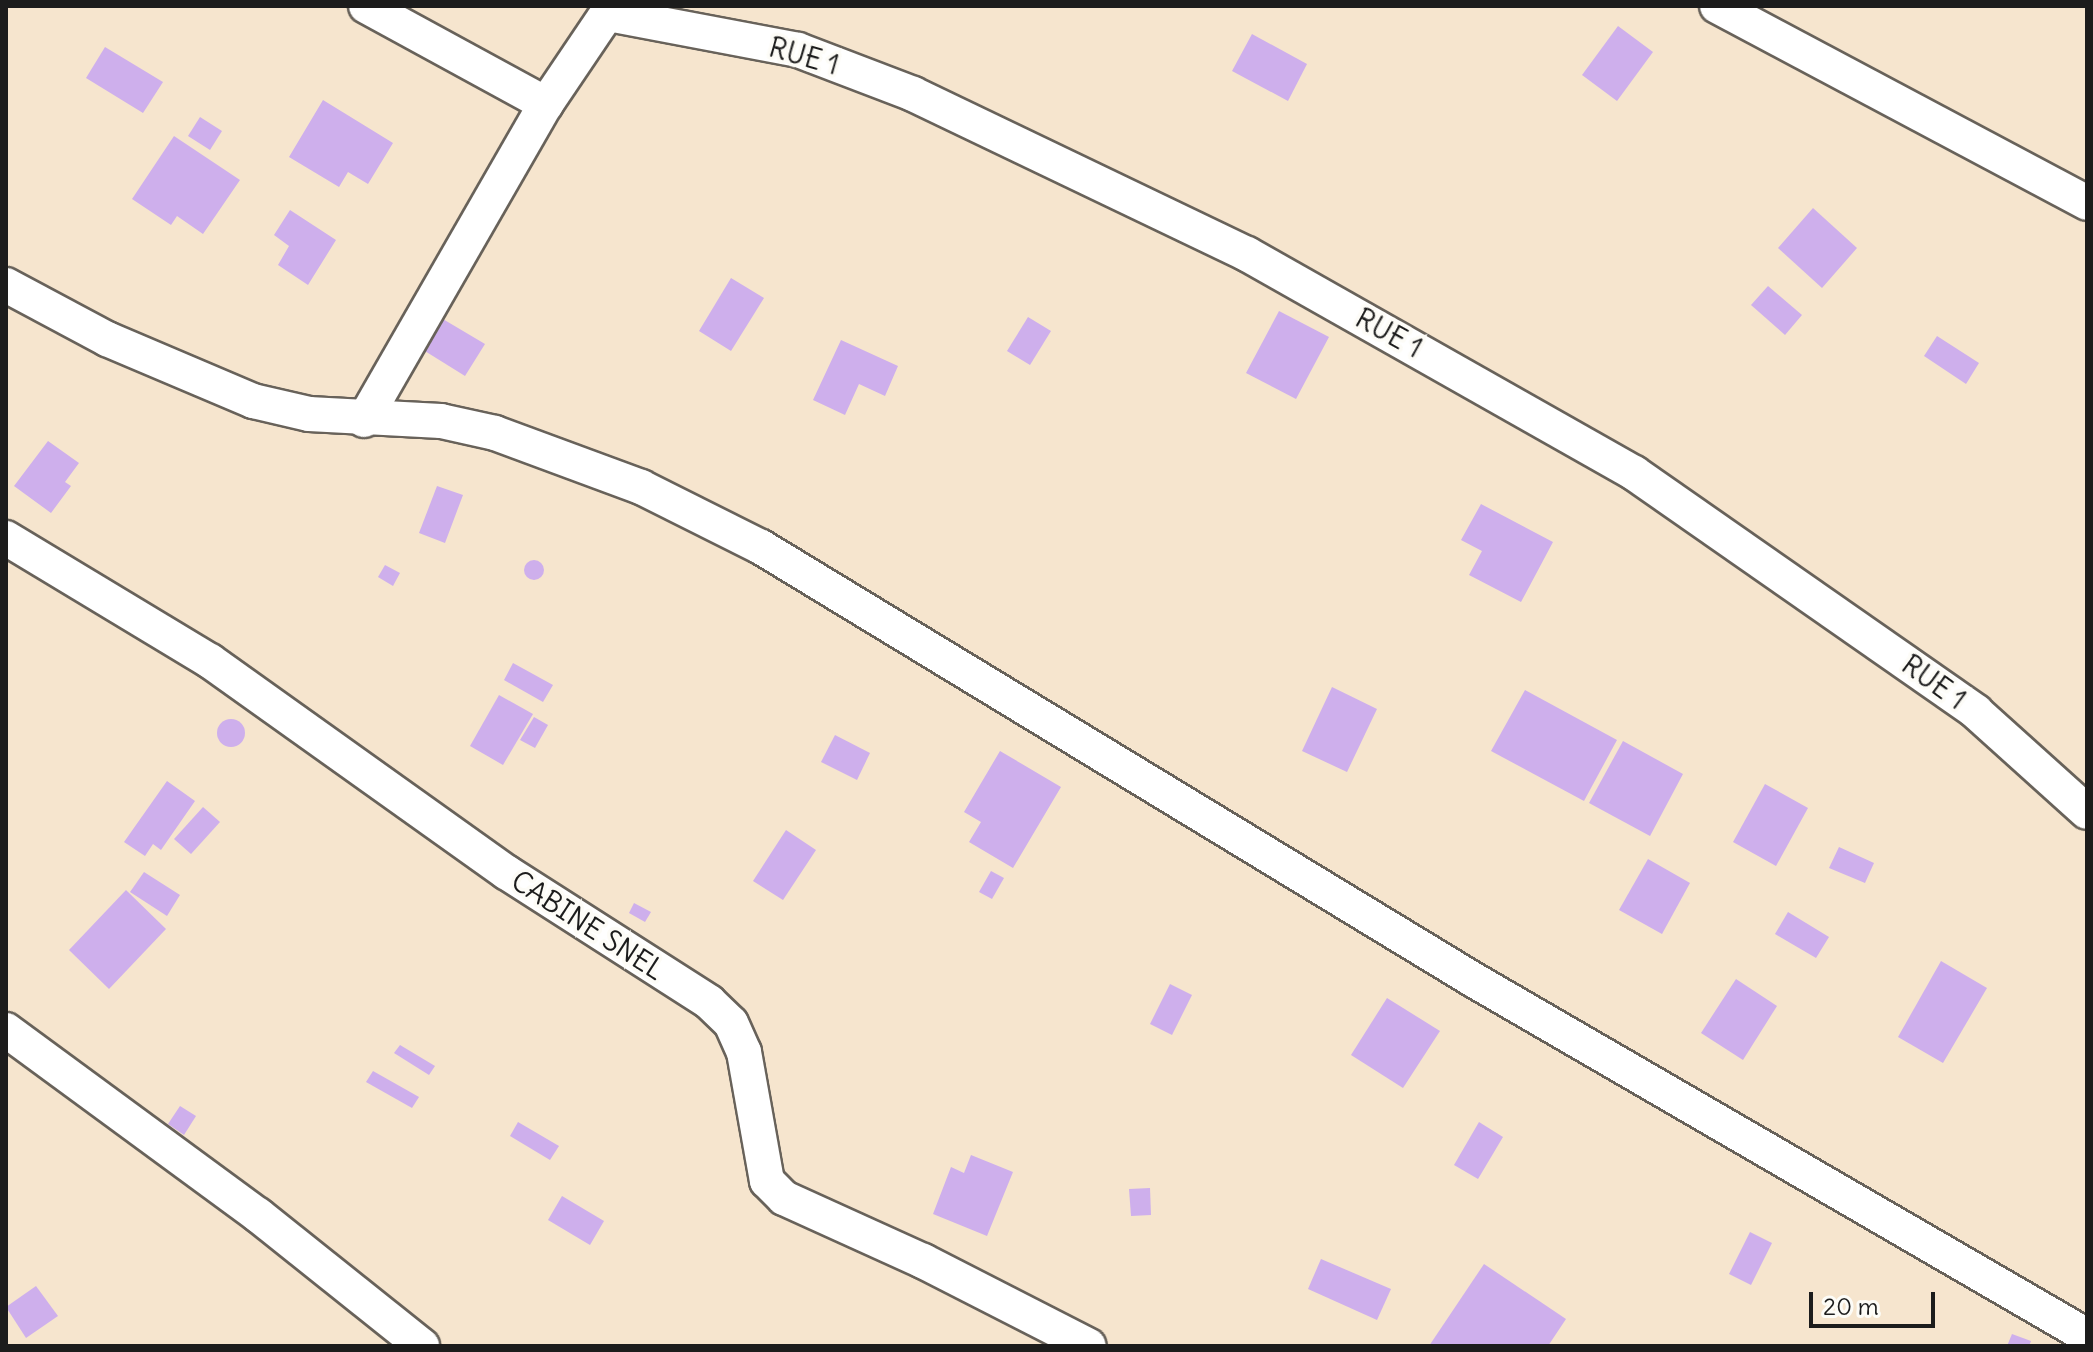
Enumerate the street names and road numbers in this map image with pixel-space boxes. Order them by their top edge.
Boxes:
street label: RUE 1 [765,30,843,82]
street label: RUE 1 [1350,301,1428,365]
street label: RUE 1 [1895,647,1973,717]
street label: CABINE SNEL [505,863,671,987]

